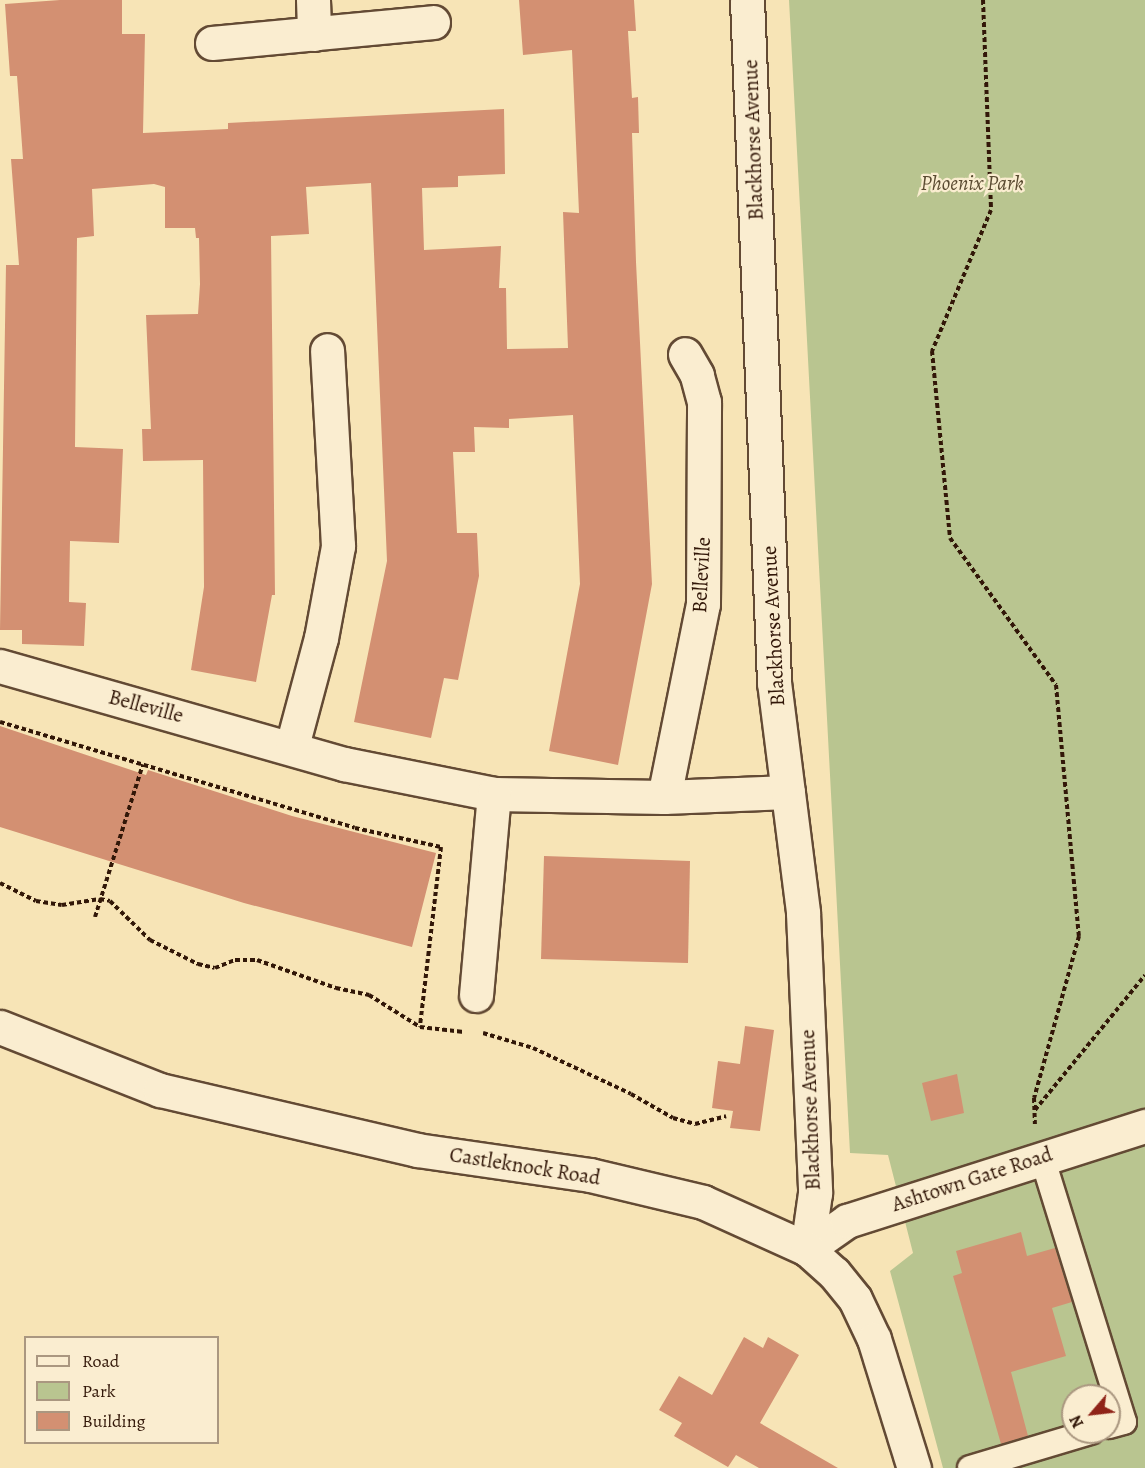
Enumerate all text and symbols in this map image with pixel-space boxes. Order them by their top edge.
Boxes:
street label: Blackhorse Avenue [738,59,768,221]
park label: Phoenix Park [920,170,1024,196]
street label: Belleville [686,536,716,614]
street label: Blackhorse Avenue [756,545,790,707]
street label: Belleville [106,684,186,728]
street label: Blackhorse Avenue [795,1029,825,1191]
street label: Ashtown Gate Road [889,1141,1055,1217]
street label: Castleknock Road [448,1142,602,1190]
legend [24,1336,219,1444]
text: Road [82,1349,119,1373]
text: Park [82,1379,116,1403]
north arrow [1061,1384,1121,1444]
text: Building [82,1409,146,1433]
text: N [1064,1411,1089,1432]

